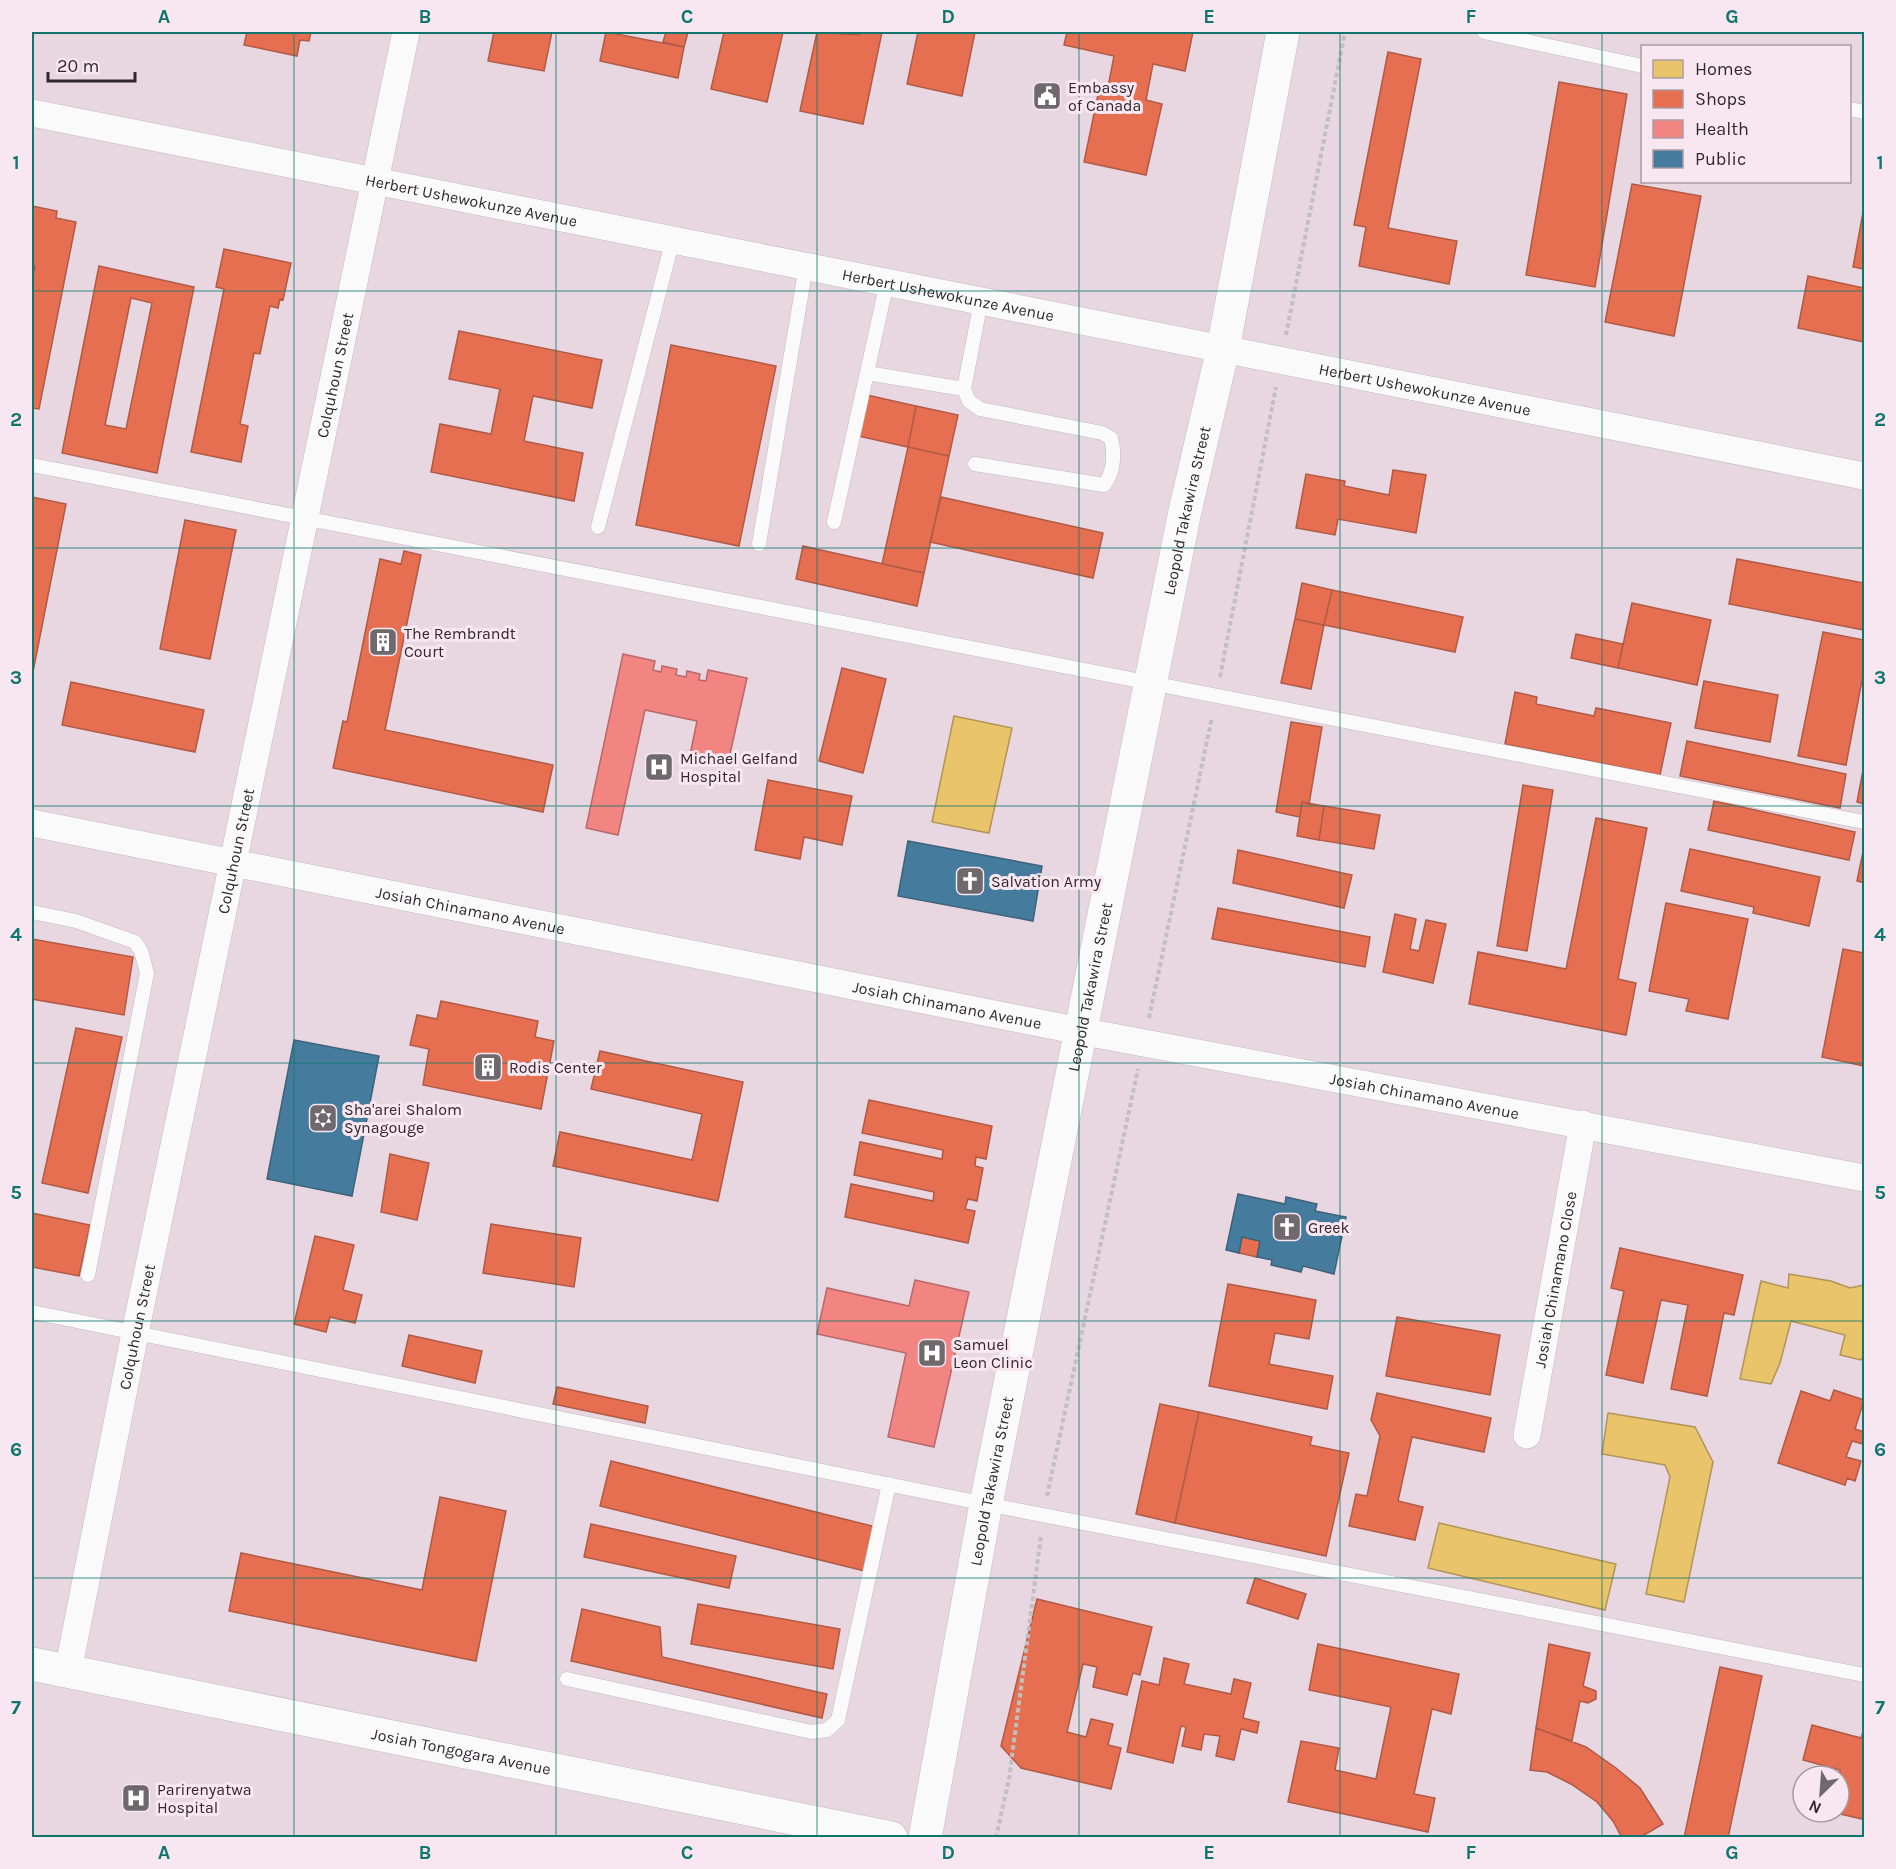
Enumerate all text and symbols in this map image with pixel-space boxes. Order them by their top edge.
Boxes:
text: A [158,5,171,28]
text: B [419,5,431,28]
text: C [681,5,693,28]
text: D [941,5,955,28]
text: E [1203,5,1215,28]
text: F [1466,5,1477,28]
text: G [1725,5,1739,28]
scale bar [48,45,135,83]
legend [1641,45,1851,183]
text: 20 m [57,55,99,77]
text: Homes [1695,58,1752,80]
place label: Embassy of Canada [1068,78,1141,115]
public building icon: Embassy of Canada [1031,80,1063,112]
text: Shops [1695,88,1747,110]
text: Health [1695,118,1749,140]
text: Public [1695,148,1746,170]
text: 1 [12,151,20,174]
text: 1 [1876,151,1884,174]
street label: Herbert Ushewokunze Avenue [364,170,579,231]
street label: Herbert Ushewokunze Avenue [840,265,1056,325]
street label: Colquhoun Street [313,311,357,440]
street label: Herbert Ushewokunze Avenue [1317,359,1533,420]
text: 2 [10,408,22,431]
text: 2 [1874,408,1886,431]
street label: Leopold Takawira Street [1159,424,1215,597]
place label: The Rembrandt Court [404,624,516,661]
building icon: The Rembrandt Court [367,626,399,658]
text: 3 [10,666,22,689]
text: 3 [1874,666,1886,689]
place label: Michael Gelfand Hospital [680,749,798,786]
hospital icon: Michael Gelfand Hospital [643,751,675,783]
street label: Colquhoun Street [214,787,258,915]
church icon: Salvation Army [954,865,986,897]
place label: Salvation Army [991,872,1102,891]
street label: Josiah Chinamano Avenue [374,882,566,939]
street label: Leopold Takawira Street [1064,901,1116,1073]
text: 4 [10,923,22,946]
text: 4 [1874,923,1886,946]
street label: Josiah Chinamano Avenue [851,977,1043,1033]
building icon: Rodis Center [472,1051,504,1083]
place label: Rodis Center [509,1058,602,1077]
street label: Josiah Chinamano Avenue [1328,1069,1521,1123]
place label: Sha'arei Shalom Synagouge [344,1100,462,1137]
synagogue icon: Sha'arei Shalom Synagouge [307,1102,339,1134]
text: 5 [10,1181,22,1204]
text: 5 [1874,1181,1886,1204]
street label: Josiah Chinamano Close [1530,1190,1581,1369]
church icon: Greek [1271,1211,1303,1243]
place label: Greek [1308,1218,1350,1237]
street label: Colquhoun Street [115,1262,159,1391]
place label: Samuel Leon Clinic [953,1335,1033,1372]
hospital icon: Samuel Leon Clinic [916,1337,948,1369]
street label: Leopold Takawira Street [966,1395,1017,1567]
text: 6 [10,1438,22,1461]
text: 6 [1874,1438,1886,1461]
text: 7 [11,1696,21,1719]
text: 7 [1875,1696,1885,1719]
street label: Josiah Tongogara Avenue [370,1724,553,1779]
north arrow [1791,1764,1851,1824]
place label: Parirenyatwa Hospital [157,1780,252,1817]
hospital icon: Parirenyatwa Hospital [120,1782,152,1814]
text: N [1806,1796,1824,1818]
text: A [158,1841,171,1864]
text: B [419,1841,431,1864]
text: C [681,1841,693,1864]
text: D [941,1841,955,1864]
text: E [1203,1841,1215,1864]
text: F [1466,1841,1477,1864]
text: G [1725,1841,1739,1864]

